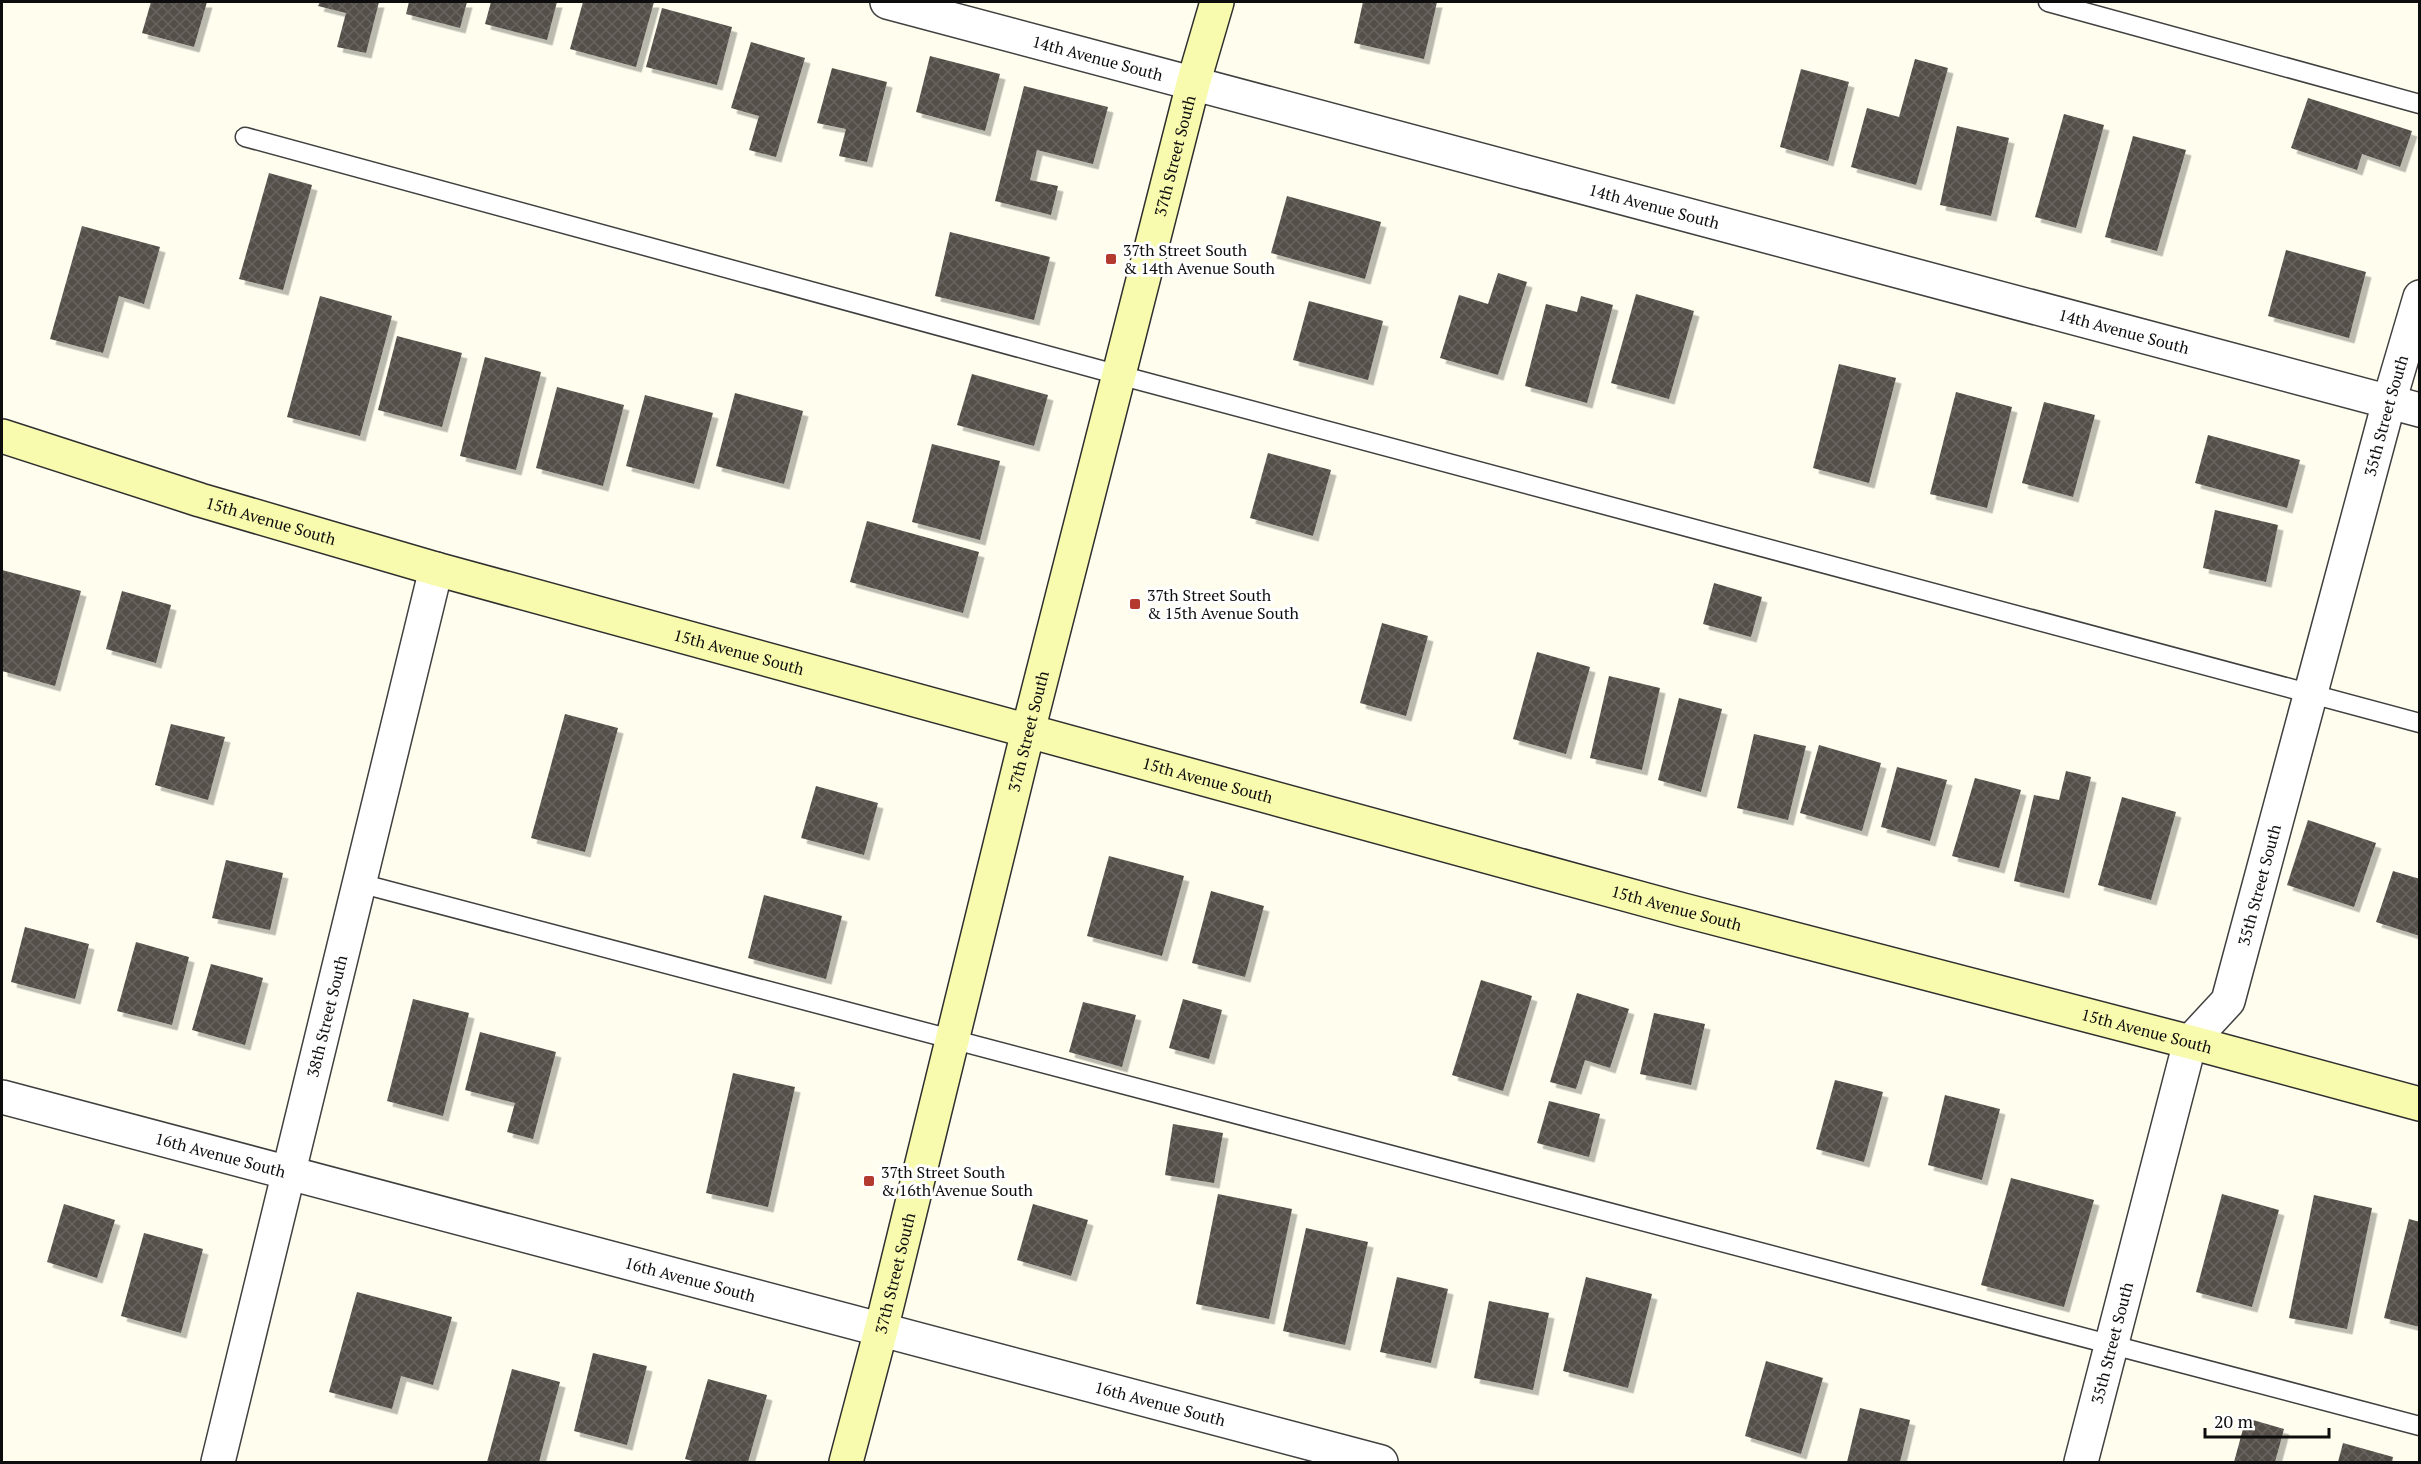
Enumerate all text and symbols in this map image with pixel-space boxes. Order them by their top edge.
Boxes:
street label: 14th Avenue South [1030,30,1166,86]
street label: 37th Street South [1149,92,1201,219]
street label: 14th Avenue South [1587,178,1723,234]
place label: 37th Street South & 14th Avenue South [1123,239,1276,279]
marker: 37th Street South & 14th Avenue South [1104,252,1118,266]
street label: 14th Avenue South [2056,303,2192,359]
street label: 35th Street South [2359,352,2413,479]
street label: 15th Avenue South [203,491,339,550]
place label: 37th Street South & 15th Avenue South [1147,584,1300,624]
marker: 37th Street South & 15th Avenue South [1128,597,1142,611]
street label: 15th Avenue South [671,624,807,680]
street label: 37th Street South [1002,668,1054,794]
street label: 15th Avenue South [1140,752,1276,809]
street label: 35th Street South [2232,821,2286,948]
street label: 15th Avenue South [1609,880,1745,936]
street label: 38th Street South [301,952,352,1079]
street label: 15th Avenue South [2079,1003,2215,1059]
street label: 16th Avenue South [153,1127,289,1183]
place label: 37th Street South & 16th Avenue South [881,1161,1034,1201]
marker: 37th Street South & 16th Avenue South [862,1174,876,1188]
street label: 37th Street South [869,1210,921,1336]
street label: 16th Avenue South [623,1251,759,1307]
street label: 35th Street South [2086,1279,2138,1406]
street label: 16th Avenue South [1092,1376,1228,1432]
scale bar [2205,1401,2330,1439]
text: 20 m [2214,1409,2254,1433]

